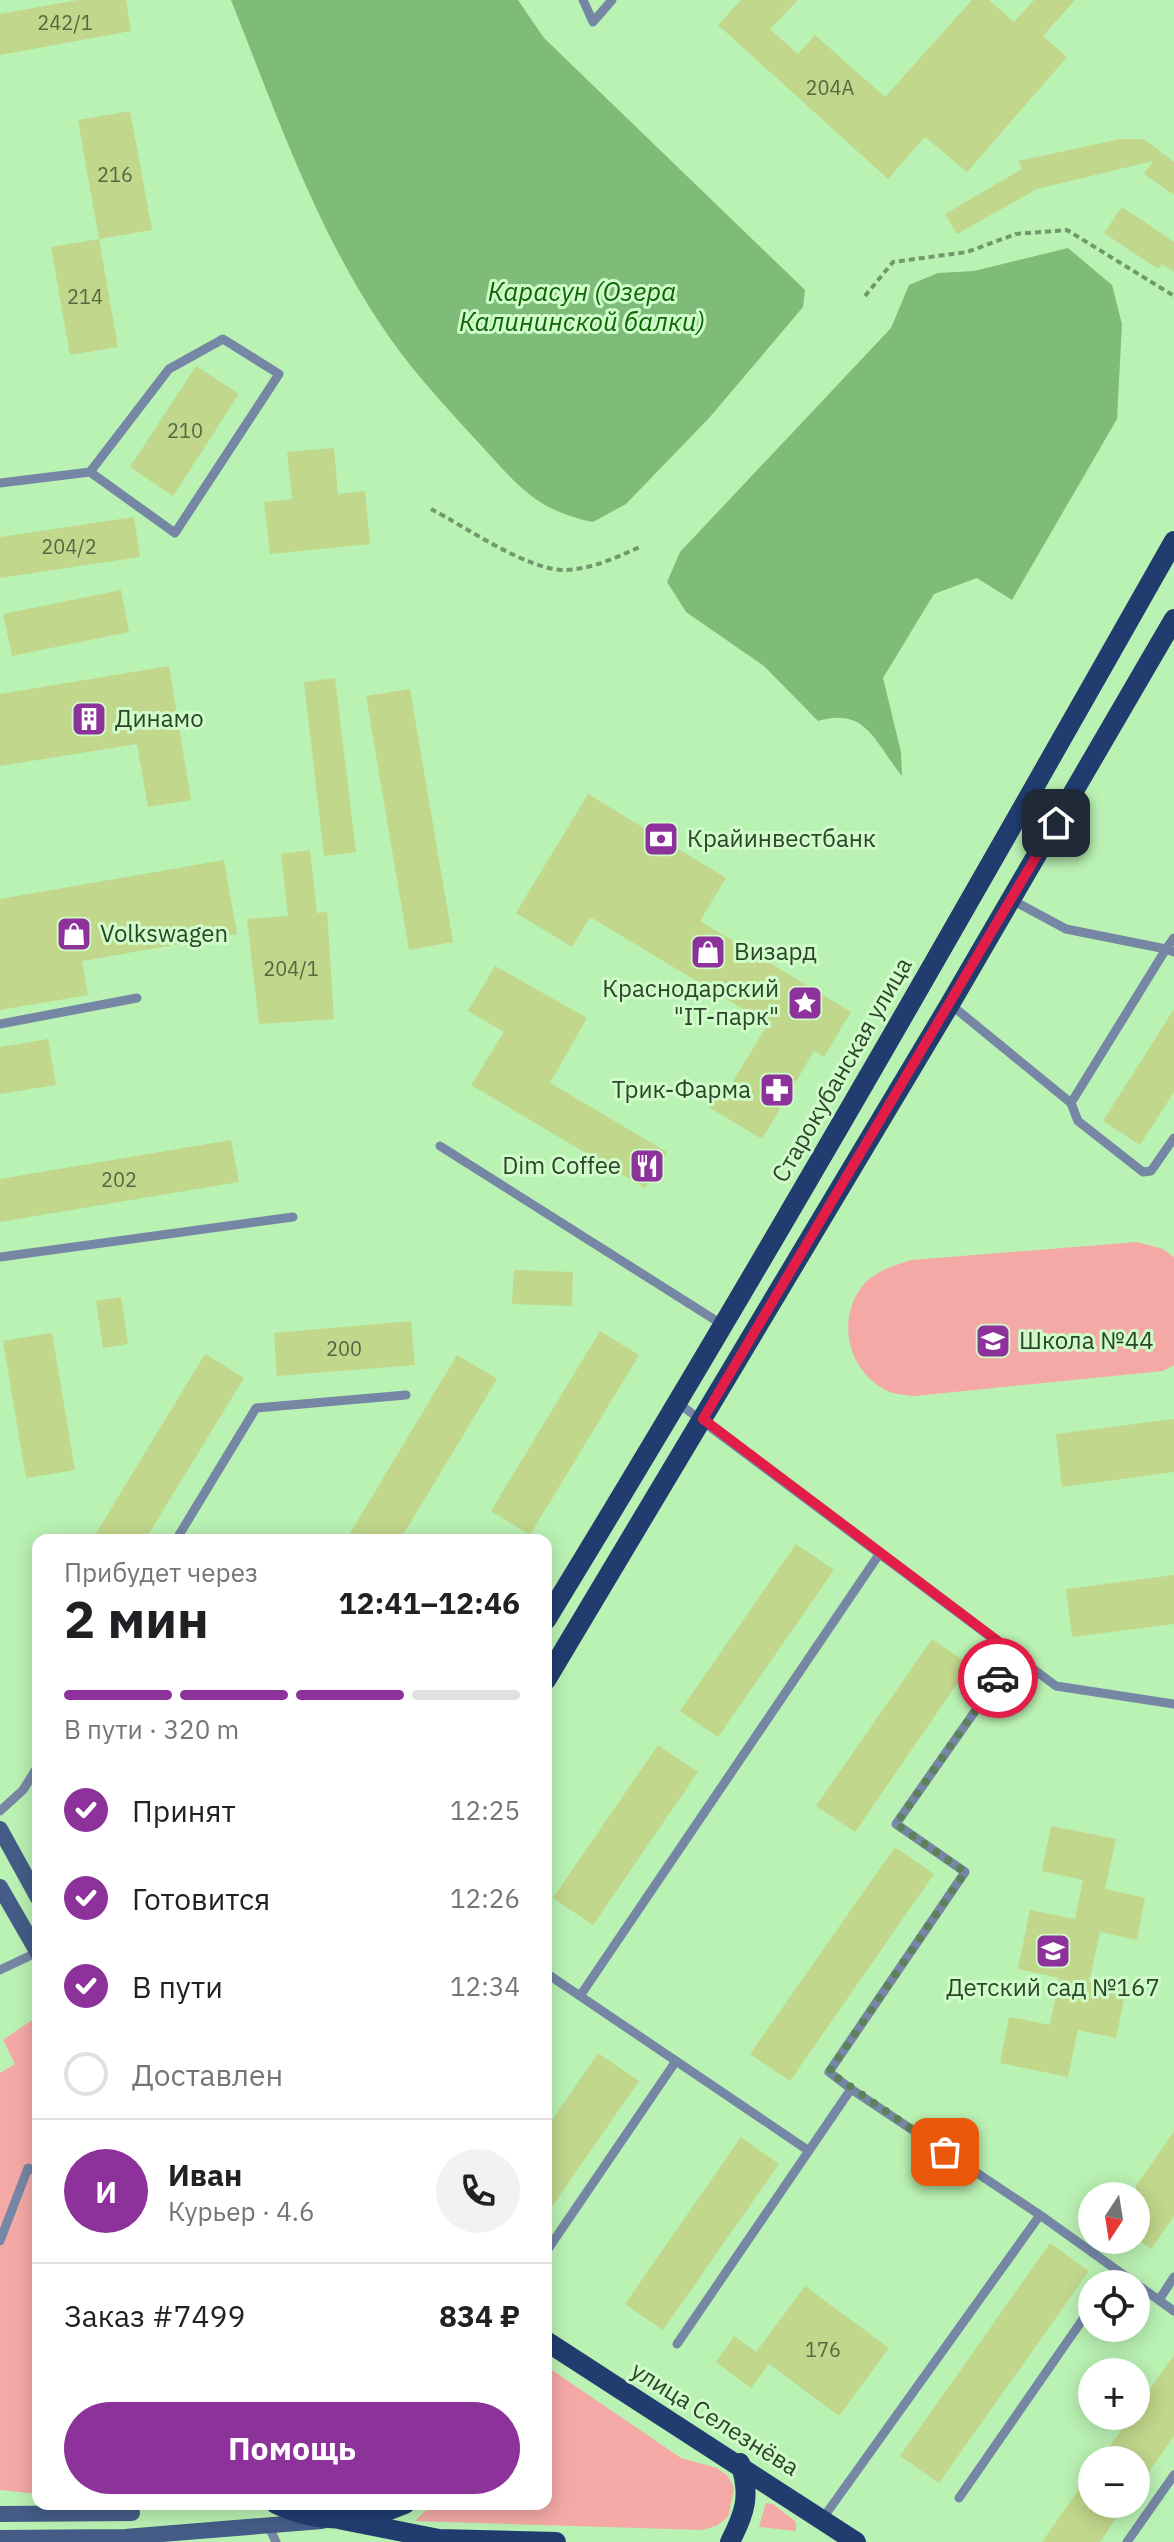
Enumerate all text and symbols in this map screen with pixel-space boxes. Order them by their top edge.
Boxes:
house number: 242/1 [37,9,93,36]
house number: 204А [806,74,855,101]
house number: 216 [97,161,133,188]
water label: Карасун (Озера Калининской балки) [459,274,705,338]
house number: 214 [67,283,103,310]
house number: 210 [167,417,203,444]
house number: 204/2 [41,533,97,560]
building icon: Динамо [70,700,108,738]
place label: Динамо [115,702,204,734]
pin [1022,789,1090,857]
icon: home [1034,801,1078,845]
bank icon: Крайинвестбанк [642,820,680,858]
place label: Крайинвестбанк [687,822,876,854]
shop icon: Volkswagen [55,915,93,953]
place label: Volkswagen [100,917,228,949]
shop icon: Визард [689,933,727,971]
place label: Визард [734,935,817,967]
street label: Старокубанская улица [764,951,919,1188]
house number: 204/1 [263,955,319,982]
place label: Краснодарский "IT-парк" [602,972,779,1032]
place icon: Краснодарский "IT-парк" [786,984,824,1022]
pharmacy icon: Трик-Фарма [758,1071,796,1109]
place label: Трик-Фарма [612,1073,751,1105]
restaurant icon: Dim Coffee [628,1147,666,1185]
place label: Dim Coffee [502,1149,621,1181]
house number: 202 [101,1166,137,1193]
school or university icon: Школа №44 [974,1322,1012,1360]
place label: Школа №44 [1019,1324,1154,1356]
house number: 200 [326,1335,362,1362]
text: Прибудет через [64,1555,258,1589]
text: 12:41–12:46 [339,1583,520,1622]
text: 2 мин [64,1585,209,1652]
courier [958,1638,1038,1718]
icon: car [976,1656,1020,1700]
text: В пути · 320 m [64,1712,239,1746]
icon: check [64,1788,108,1832]
text: Принят [132,1791,236,1830]
text: 12:25 [450,1793,520,1827]
icon: check [64,1876,108,1920]
text: Готовится [132,1879,270,1918]
text: 12:26 [450,1881,520,1915]
school or university icon: Детский сад №167 [1034,1932,1072,1970]
icon: check [64,1964,108,2008]
text: В пути [132,1967,223,2006]
text: 12:34 [450,1969,520,2003]
place label: Детский сад №167 [946,1971,1160,2003]
text: Доставлен [132,2055,283,2094]
pin [911,2118,979,2186]
icon: bag [923,2130,967,2174]
button: phone [436,2149,520,2233]
text: Иван [168,2155,242,2194]
text: И [95,2172,117,2211]
north arrow [1078,2182,1150,2254]
map controls [1078,2182,1150,2518]
text: Курьер · 4.6 [168,2194,315,2228]
button: locate [1078,2270,1150,2342]
text: Заказ #7499 [64,2296,246,2335]
text: 834 ₽ [439,2296,520,2335]
house number: 176 [805,2336,841,2363]
street label: улица Селезнёва [625,2354,806,2483]
button: + [1078,2358,1150,2430]
button: Помощь [64,2402,520,2494]
button: − [1078,2446,1150,2518]

